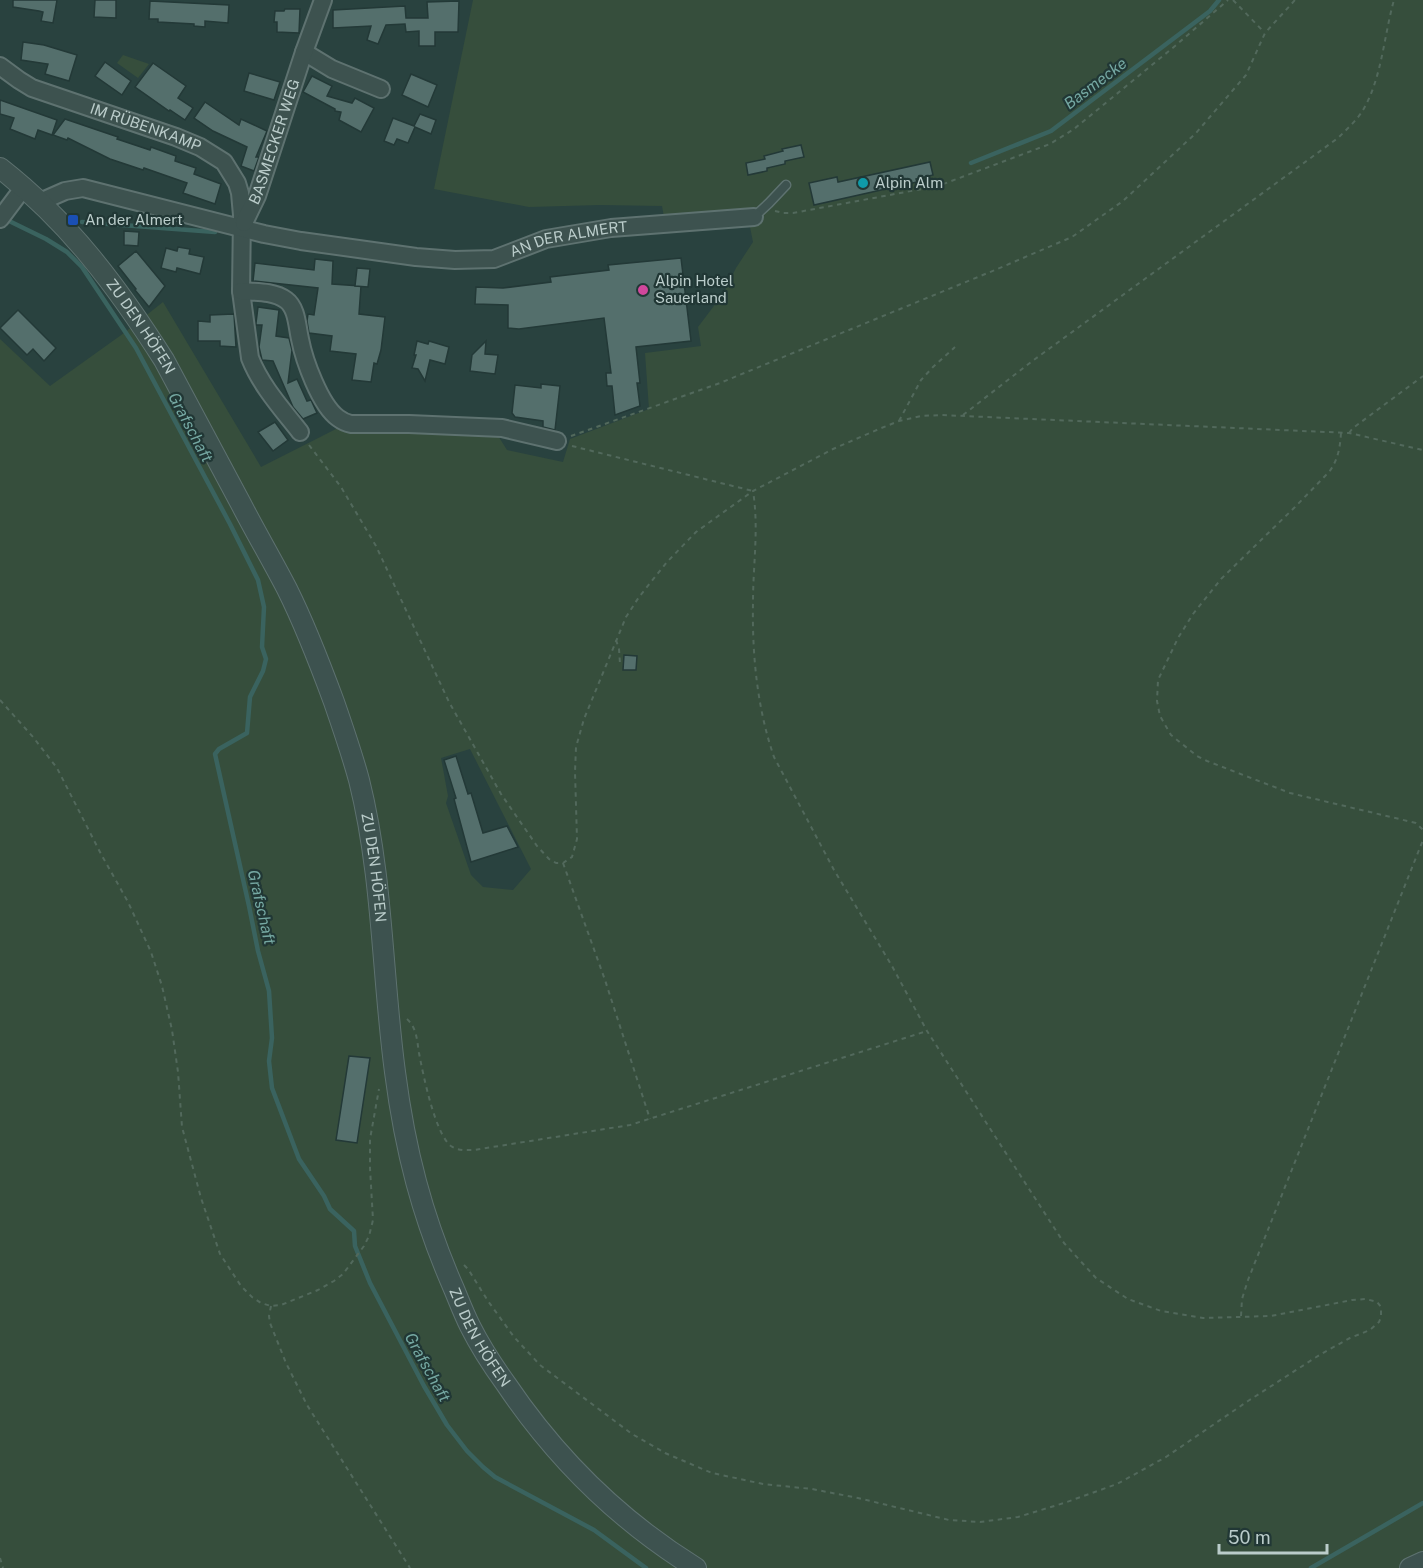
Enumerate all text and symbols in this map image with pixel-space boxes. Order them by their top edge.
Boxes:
water label: Basmecke [1060,53,1131,113]
street label: BASMECKER WEG [245,77,303,207]
street label: IM RÜBENKAMP [88,99,204,155]
place label: Alpin Alm [875,174,943,191]
marker: Alpin Alm [856,176,870,190]
place label: An der Almert [85,211,183,228]
marker: An der Almert [66,213,80,227]
street label: AN DER ALMERT [507,218,628,260]
place label: Alpin Hotel Sauerland [655,272,733,306]
street label: ZU DEN HÖFEN [103,275,179,377]
marker: Alpin Hotel Sauerland [636,283,650,297]
water label: Grafschaft [164,389,217,465]
street label: ZU DEN HÖFEN [358,811,390,923]
water label: Grafschaft [244,868,279,946]
street label: ZU DEN HÖFEN [446,1285,514,1390]
water label: Grafschaft [401,1329,454,1405]
scale bar [1219,1517,1327,1555]
text: 50 m [1228,1527,1271,1548]

